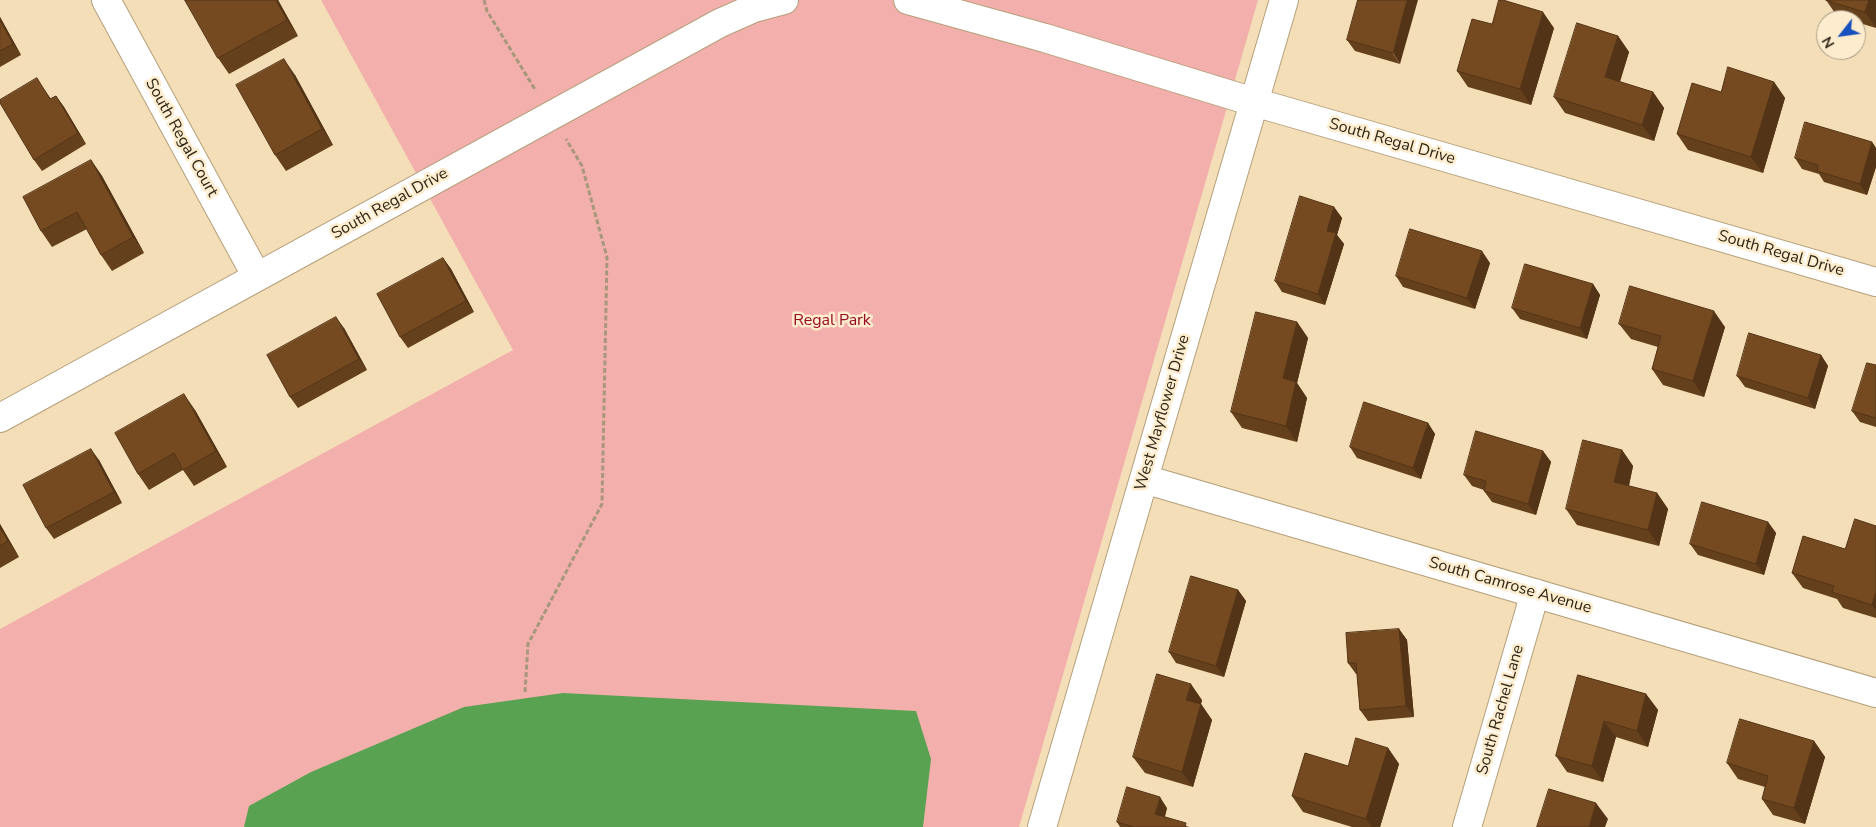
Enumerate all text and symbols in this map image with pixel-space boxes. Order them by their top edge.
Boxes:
north arrow [1816,10,1866,60]
text: N [1818,33,1839,52]
street label: South Regal Court [141,76,221,200]
street label: South Regal Drive [1327,115,1457,169]
street label: South Regal Drive [328,164,452,244]
street label: South Regal Drive [1716,227,1846,281]
park label: Regal Park [793,311,871,331]
street label: West Mayflower Drive [1132,333,1194,493]
street label: South Camrose Avenue [1426,554,1594,618]
street label: South Rachel Lane [1473,643,1529,777]

